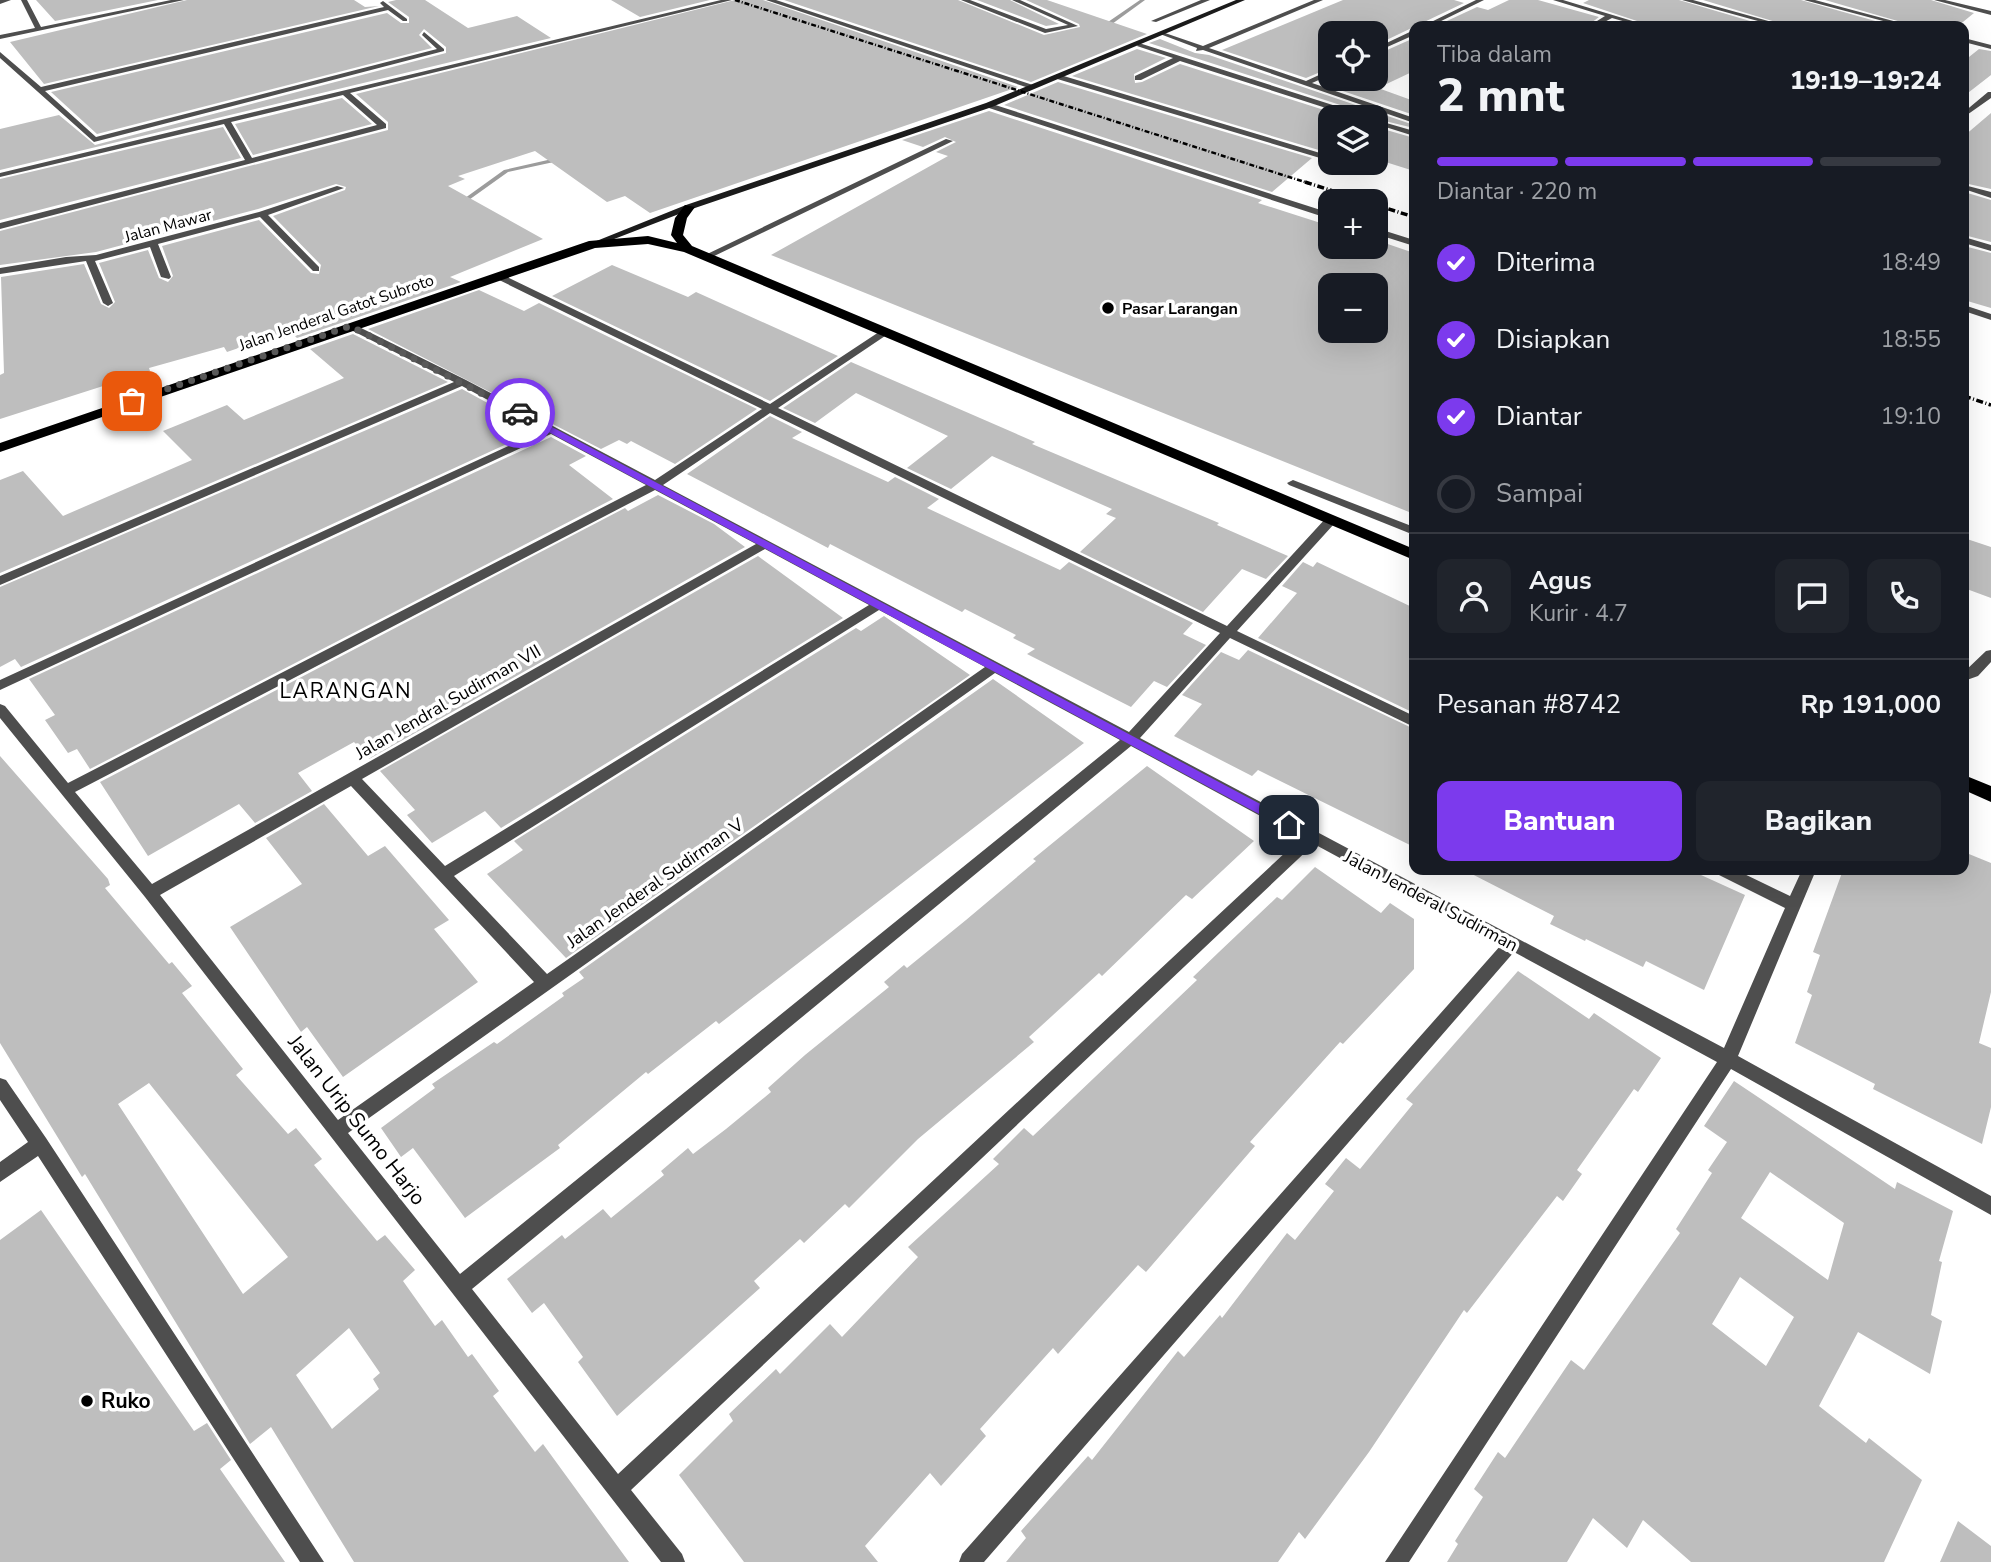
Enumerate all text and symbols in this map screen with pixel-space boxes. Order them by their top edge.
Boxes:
map controls [1318,21,1388,343]
button: locate [1318,21,1388,91]
text: Tiba dalam [1437,39,1552,70]
text: 19:19–19:24 [1790,63,1941,98]
text: 2 mnt [1437,64,1564,127]
button: layers [1318,105,1388,175]
text: Diantar · 220 m [1437,176,1597,207]
button: + [1318,189,1388,259]
street label: Jalan Mawar [121,204,215,248]
icon: check [1437,244,1475,282]
text: Diterima [1496,245,1596,280]
text: 18:49 [1881,247,1941,278]
street label: Jalan Jenderal Gatot Subroto [235,269,437,357]
button: − [1318,273,1388,343]
place label: Pasar Larangan [1122,298,1238,320]
marker: Pasar Larangan [1100,300,1116,316]
icon: check [1437,321,1475,359]
text: Disiapkan [1496,322,1610,357]
text: 18:55 [1881,324,1941,355]
pin [102,371,162,431]
courier [485,378,555,448]
icon: bag [113,382,151,420]
icon: car [501,394,539,432]
icon: check [1437,398,1475,436]
text: Diantar [1496,399,1582,434]
text: 19:10 [1881,401,1941,432]
text: Sampai [1496,476,1583,511]
button: person [1437,559,1511,633]
button: chat [1775,559,1849,633]
button: phone [1867,559,1941,633]
text: Agus [1529,563,1592,598]
text: Kurir · 4.7 [1529,598,1628,629]
street label: Jalan Jendral Sudirman VII [350,639,545,766]
district label: LARANGAN [279,677,413,705]
text: Pesanan #8742 [1437,687,1621,722]
text: Rp 191,000 [1800,687,1941,722]
button: Bantuan [1437,781,1682,861]
button: Bagikan [1696,781,1941,861]
pin [1259,795,1319,855]
icon: home [1270,806,1308,844]
street label: Jalan Jenderal Sudirman V [561,812,749,954]
street label: Jalan Jenderal Sudirman [1339,844,1522,957]
street label: Jalan Urip Sumo Harjo [281,1028,432,1211]
place label: Ruko [101,1387,151,1415]
marker: Ruko [79,1393,95,1409]

